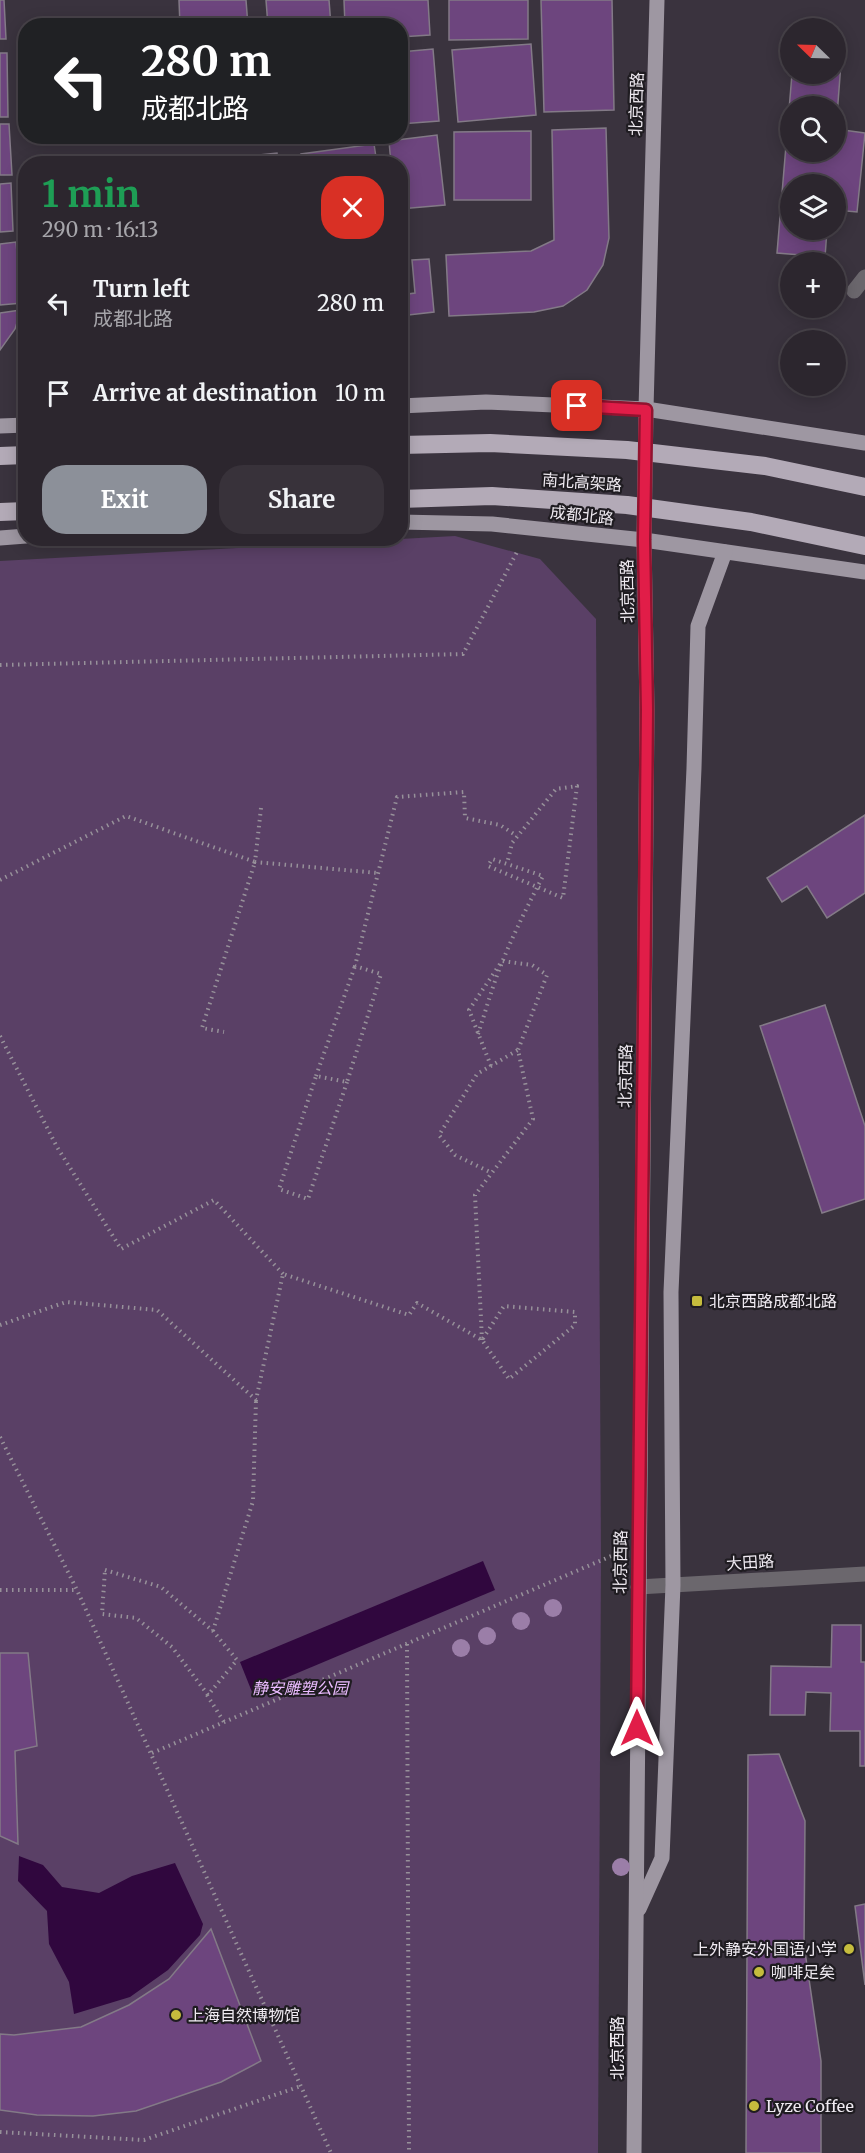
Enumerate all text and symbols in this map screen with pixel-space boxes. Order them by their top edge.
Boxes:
north arrow [780,18,846,84]
map controls [780,18,846,396]
text: 280 m [141,35,271,87]
icon: left [42,42,120,120]
street label: 北京西路 [625,72,647,136]
text: 成都北路 [141,91,249,125]
button: search [780,96,846,162]
text: 1 min [42,172,140,217]
button: layers [780,174,846,240]
button: close [321,176,384,239]
text: 290 m · 16:13 [42,217,158,242]
button: + [780,252,846,318]
text: Turn left [93,275,190,303]
icon: left [42,287,75,320]
text: 280 m [317,289,384,317]
text: 成都北路 [93,306,173,331]
button: − [780,330,846,396]
icon: arrive [42,377,75,410]
text: Arrive at destination [93,379,317,407]
text: 10 m [335,379,385,407]
pin [551,380,602,431]
icon: arrive [560,389,593,422]
button: Exit [42,465,207,534]
button: Share [219,465,384,534]
street label: 南北高架路 [541,469,623,495]
street label: 成都北路 [549,502,615,528]
street label: 北京西路 [616,559,638,623]
street label: 北京西路 [614,1044,636,1108]
place label: 北京西路成都北路 [709,1291,837,1311]
marker: 北京西路成都北路 [690,1294,704,1308]
street label: 北京西路 [609,1530,631,1594]
street label: 大田路 [725,1550,775,1574]
park label: 静安雕塑公园 [252,1678,350,1698]
position arrow [605,1696,669,1760]
place label: 上外静安外国语小学 [693,1939,837,1959]
marker: 上外静安外国语小学 [842,1942,856,1956]
place label: 咖啡足矣 [771,1962,835,1982]
marker: 咖啡足矣 [752,1965,766,1979]
place label: 上海自然博物馆 [188,2005,300,2025]
marker: 上海自然博物馆 [169,2008,183,2022]
street label: 北京西路 [607,2016,627,2080]
place label: Lyze Coffee [766,2096,854,2116]
marker: Lyze Coffee [747,2099,761,2113]

